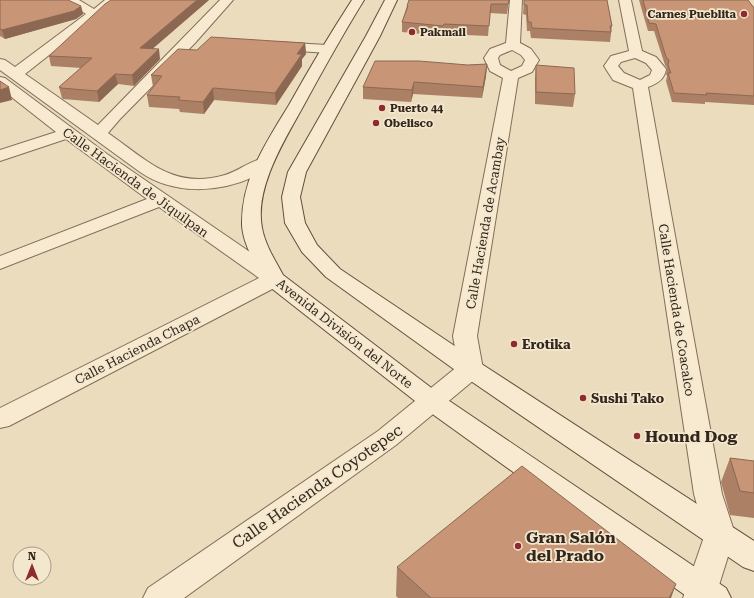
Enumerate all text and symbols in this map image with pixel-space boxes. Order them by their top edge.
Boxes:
place label: Carnes Pueblita [647,8,737,21]
marker: Carnes Pueblita [739,9,749,19]
place label: Pakmail [420,26,466,39]
marker: Pakmail [407,27,417,37]
place label: Puerto 44 [390,102,444,115]
marker: Puerto 44 [377,103,387,113]
place label: Obelisco [384,117,433,130]
marker: Obelisco [371,118,381,128]
street label: Calle Hacienda de Jiquilpan [60,124,212,241]
street label: Calle Hacienda de Acambay [463,136,508,310]
street label: Calle Hacienda de Coacalco [655,223,698,397]
street label: Avenida División del Norte [274,276,416,391]
street label: Calle Hacienda Chapa [72,311,202,388]
place label: Erotika [522,337,571,352]
marker: Erotika [509,339,519,349]
place label: Sushi Tako [591,391,664,406]
marker: Sushi Tako [578,393,588,403]
street label: Calle Hacienda Coyotepec [228,420,406,553]
place label: Hound Dog [645,427,738,446]
marker: Hound Dog [632,431,642,441]
place label: Gran Salón del Prado [526,528,616,565]
marker: Gran Salón del Prado [513,541,523,551]
north arrow [12,546,52,586]
text: N [28,550,37,563]

